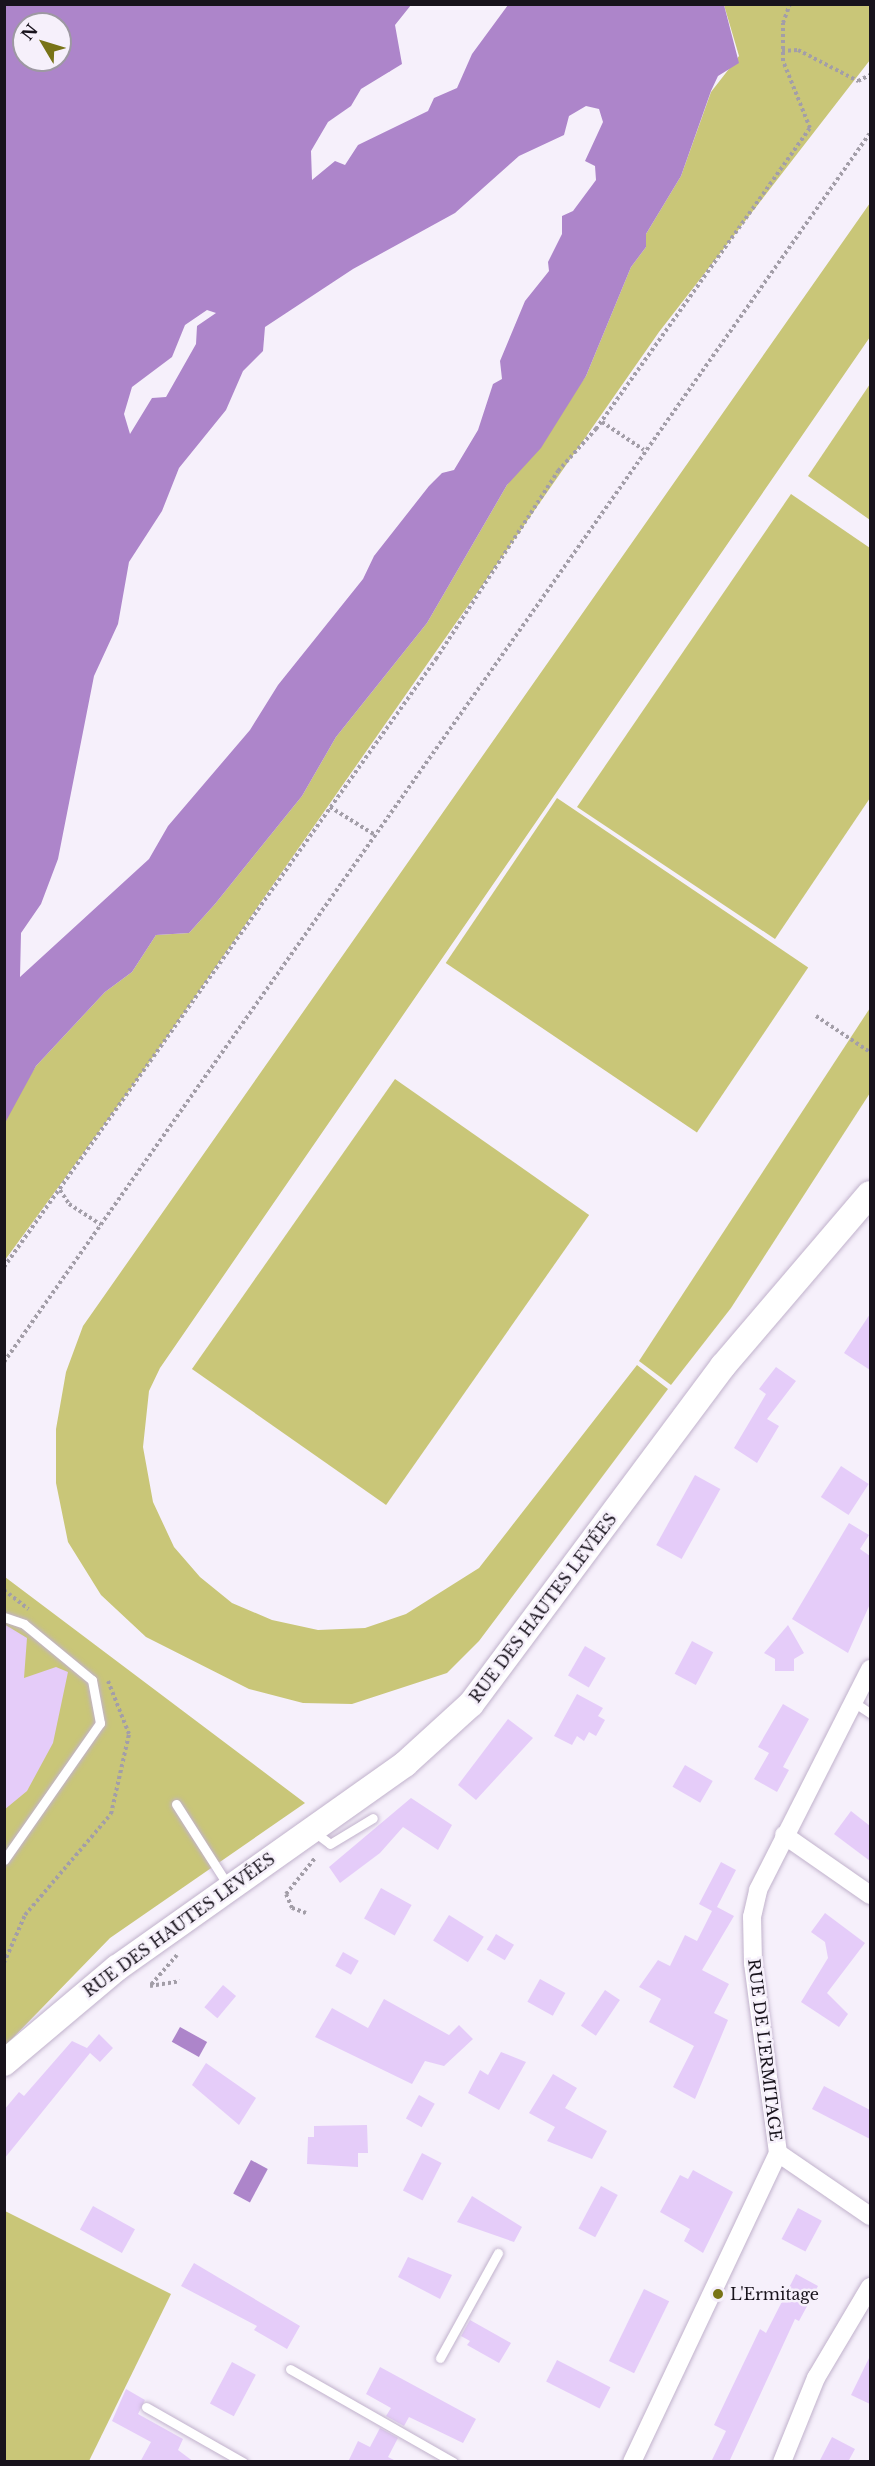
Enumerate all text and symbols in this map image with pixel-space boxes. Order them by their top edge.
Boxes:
north arrow [12,12,72,72]
text: N [17,20,42,44]
street label: RUE DES HAUTES LEVÉES [466,1510,620,1706]
street label: RUE DES HAUTES LEVÉES [80,1849,278,2001]
street label: RUE DE L'ERMITAGE [744,1958,786,2142]
place label: L'Ermitage [730,2284,819,2304]
marker: L'Ermitage [711,2287,725,2301]

